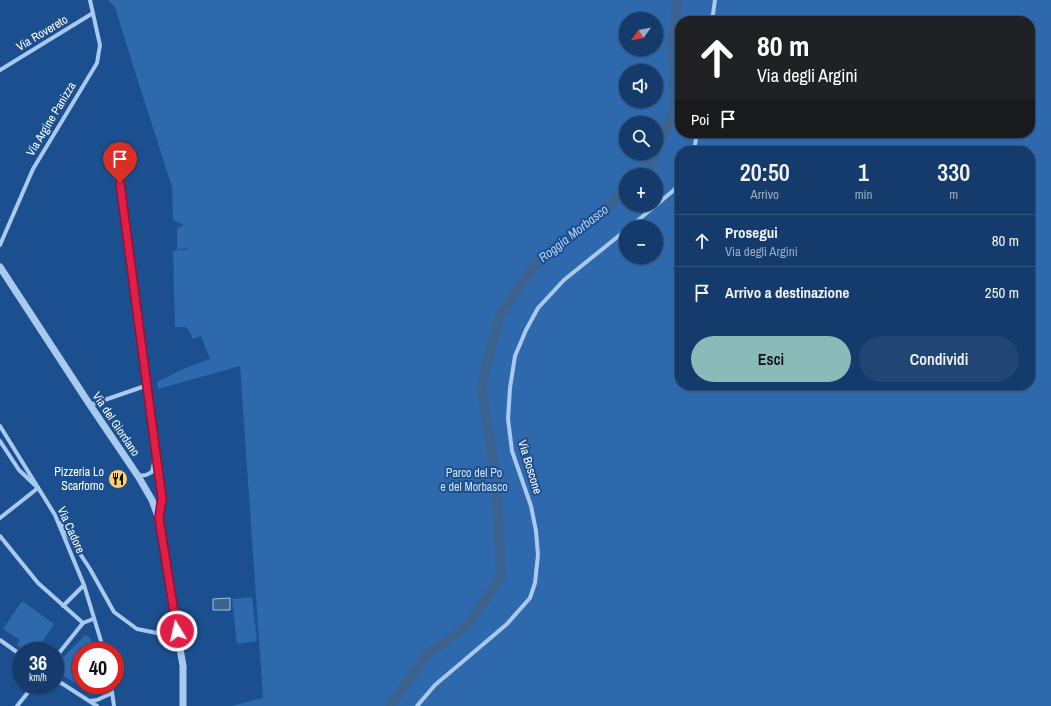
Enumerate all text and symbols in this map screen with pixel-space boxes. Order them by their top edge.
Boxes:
street label: Via Rovereto [13,11,71,55]
north arrow [619,12,663,56]
map controls [619,12,663,264]
text: 80 m [757,27,809,65]
icon: ahead [691,32,743,84]
text: Via degli Argini [757,63,858,88]
button: sound [619,64,663,108]
street label: Via Argine Panizza [22,78,80,159]
icon: arrive [717,108,739,130]
text: Poi [691,109,709,130]
button: search [619,116,663,160]
pin [103,142,137,183]
icon: arrive [109,148,131,170]
text: 20:50 [740,156,790,188]
text: 1 [858,156,869,188]
text: 330 [937,156,970,188]
button: + [619,168,663,212]
text: Arrivo [751,186,779,203]
text: min [855,186,872,203]
text: m [949,186,958,203]
water label: Roggia Morbasco [535,201,612,266]
button: − [619,220,663,264]
text: Prosegui [725,222,778,243]
icon: ahead [691,230,713,252]
text: 80 m [992,230,1019,251]
text: Via degli Argini [725,243,798,260]
icon: arrive [691,282,713,304]
text: Arrivo a destinazione [725,282,849,303]
text: 250 m [985,282,1019,303]
button: Esci [691,336,851,382]
button: Condividi [859,336,1019,382]
street label: Via del Giordano [89,389,143,459]
street label: Via Boscone [514,438,546,496]
place label: Pizzeria Lo Scarforno [54,464,104,494]
park label: Parco del Po e del Morbasco [440,465,508,495]
restaurant icon: Pizzeria Lo Scarforno [107,468,129,490]
street label: Via Cadore [54,504,88,556]
position arrow [156,610,198,652]
speed limit sign: 40 [72,642,124,694]
text: 36 [29,649,47,676]
text: km/h [29,671,47,684]

